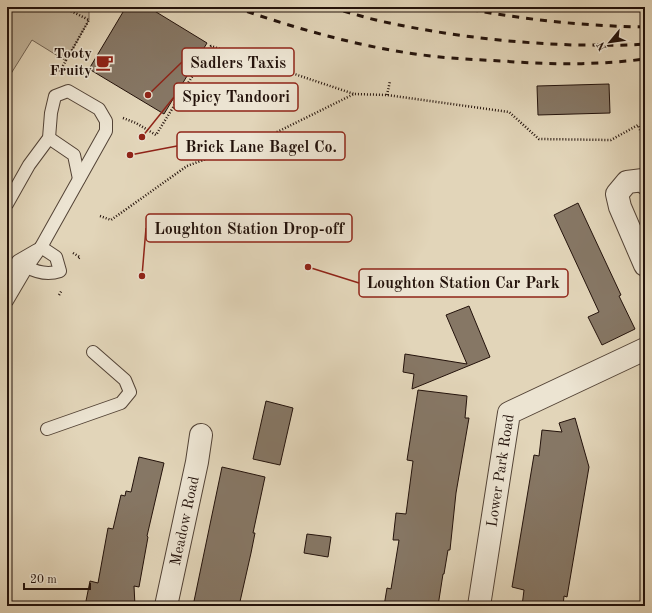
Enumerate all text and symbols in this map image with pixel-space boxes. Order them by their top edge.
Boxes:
north arrow [590,22,630,62]
text: N [595,39,609,52]
place label: Tooty Fruity [49,47,92,79]
callout: Sadlers Taxis [182,48,294,76]
cafe icon: Tooty Fruity [95,52,115,72]
text: Sadlers Taxis [190,56,286,72]
callout: Spicy Tandoori [174,83,298,111]
text: Spicy Tandoori [182,90,290,106]
callout: Brick Lane Bagel Co. [177,132,345,160]
text: Brick Lane Bagel Co. [185,140,337,156]
callout: Loughton Station Drop-off [146,214,352,242]
text: Loughton Station Drop-off [154,222,345,238]
callout: Loughton Station Car Park [359,269,568,297]
text: Loughton Station Car Park [366,276,560,292]
street label: Lower Park Road [485,413,518,528]
street label: Meadow Road [169,475,203,567]
scale bar [24,565,90,591]
text: 20 m [30,574,57,586]

